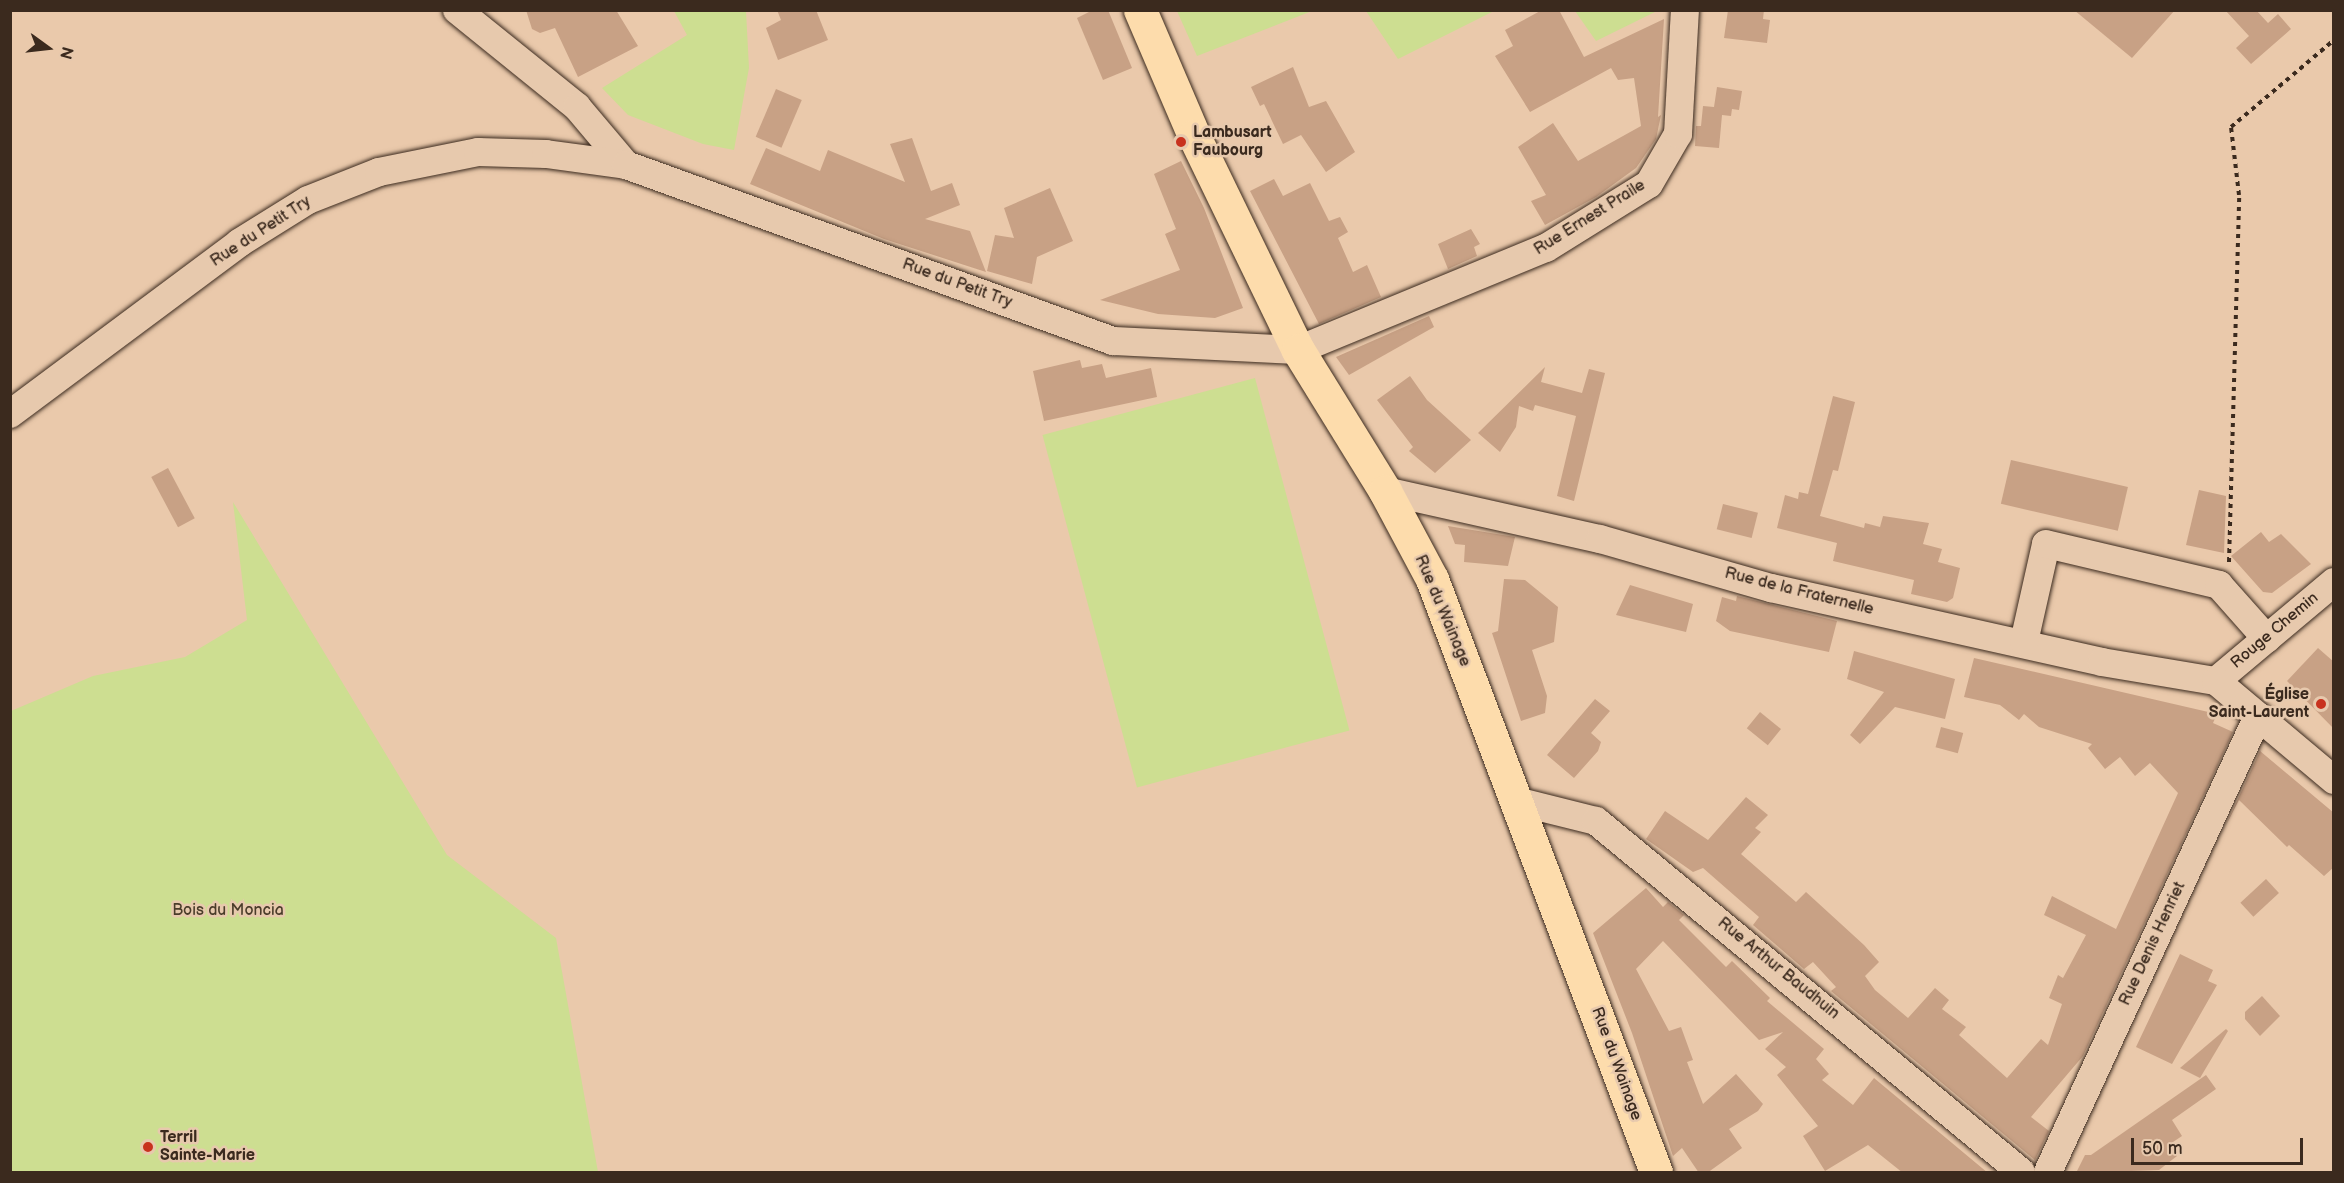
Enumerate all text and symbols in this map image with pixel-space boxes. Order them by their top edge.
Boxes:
north arrow [18,18,78,78]
text: N [55,45,77,61]
place label: Lambusart Faubourg [1193,123,1272,161]
marker: Lambusart Faubourg [1174,135,1188,149]
street label: Rue Ernest Praile [1531,176,1649,260]
street label: Rue du Petit Try [207,192,315,272]
street label: Rue du Petit Try [899,255,1015,313]
street label: Rue du Wainage [1410,552,1474,670]
street label: Rue de la Fraternelle [1723,564,1875,620]
street label: Rouge Chemin [2227,589,2323,673]
place label: Église Saint-Laurent [2209,685,2309,723]
marker: Église Saint-Laurent [2314,697,2328,711]
street label: Rue Denis Henriet [2116,879,2190,1009]
park label: Bois du Moncia [172,901,284,921]
street label: Rue Arthur Baudhuin [1713,914,1843,1024]
street label: Rue du Wainage [1586,1004,1646,1124]
scale bar [2134,1126,2306,1164]
place label: Terril Sainte-Marie [160,1128,255,1166]
text: 50 m [2142,1138,2183,1159]
marker: Terril Sainte-Marie [141,1140,155,1154]

